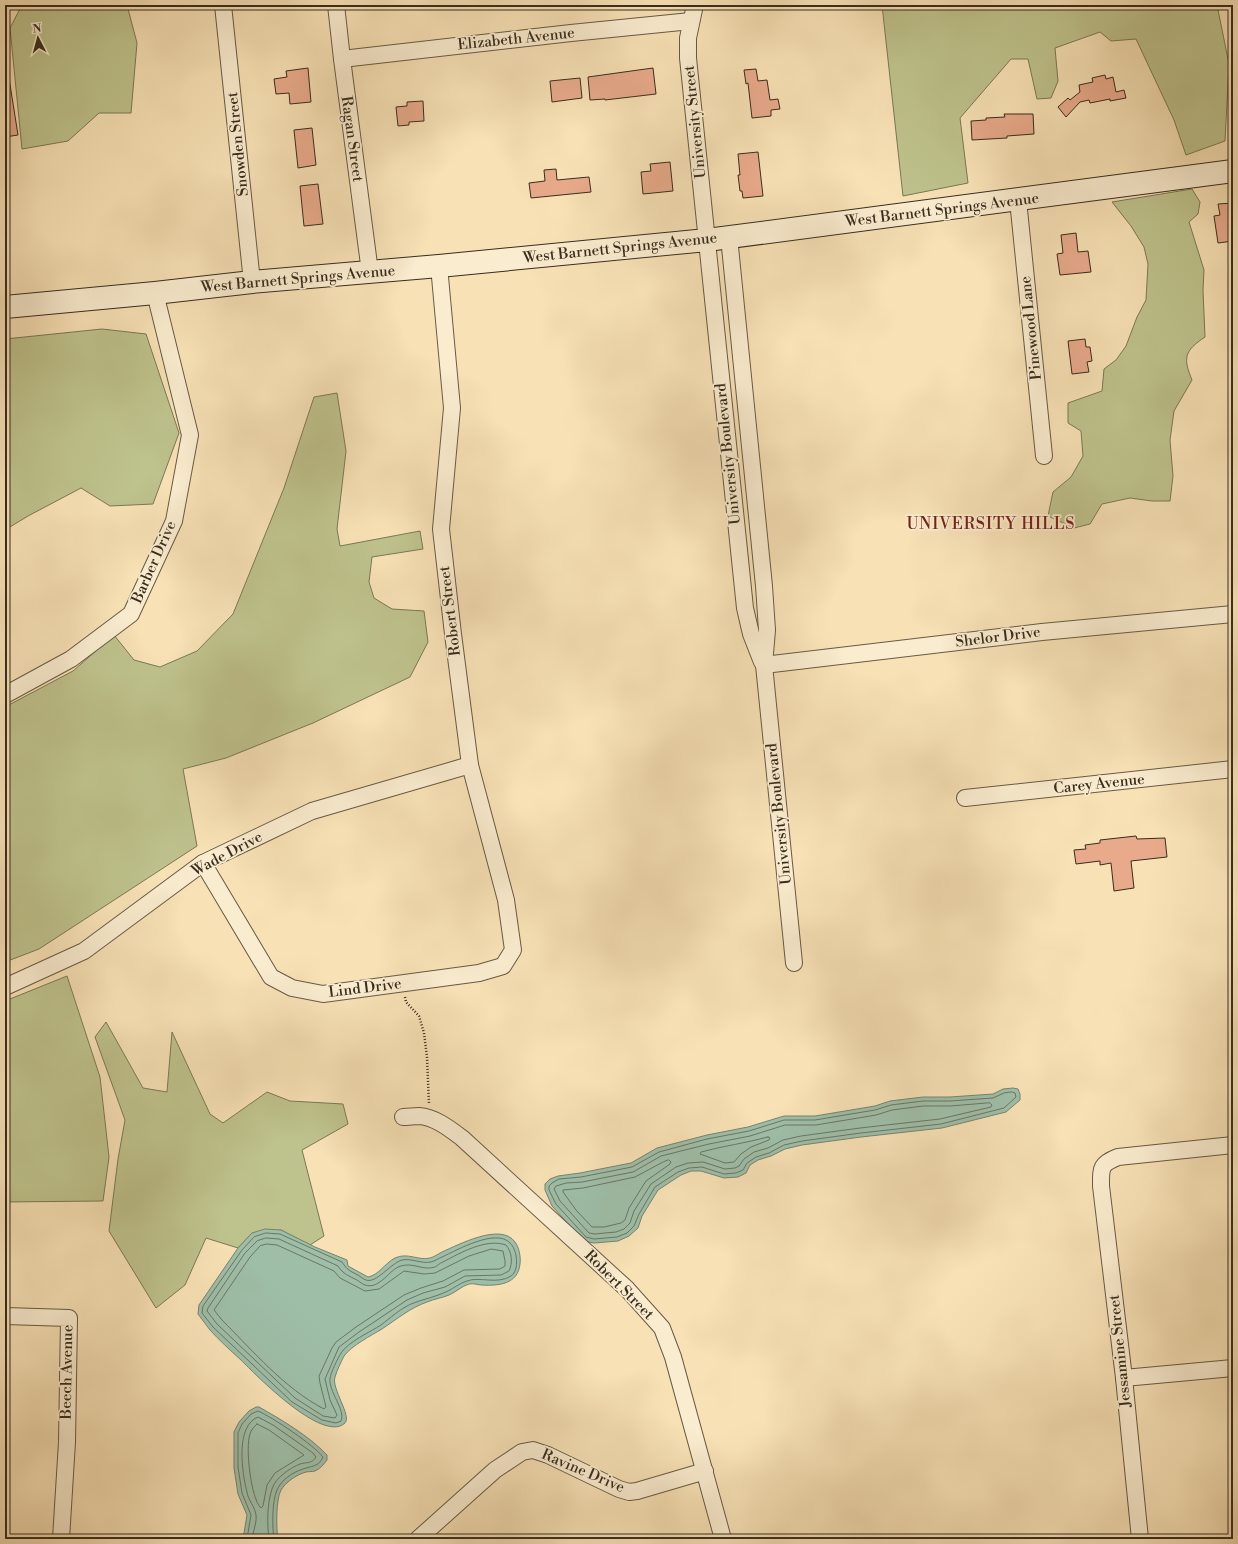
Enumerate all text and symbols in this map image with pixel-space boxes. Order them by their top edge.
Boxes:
north arrow [18,18,58,58]
text: N [32,22,42,36]
street label: Elizabeth Avenue [457,23,575,55]
street label: University Street [680,64,710,180]
street label: Snowden Street [223,90,253,197]
street label: Ragan Street [337,95,368,184]
street label: West Barnett Springs Avenue [843,189,1040,231]
street label: West Barnett Springs Avenue [521,228,718,268]
street label: West Barnett Springs Avenue [199,261,396,297]
street label: Pinewood Lane [1016,275,1046,381]
street label: University Boulevard [711,382,745,526]
district label: UNIVERSITY HILLS [907,514,1075,534]
street label: Barber Drive [127,518,181,607]
street label: Robert Street [435,564,465,657]
street label: Shelor Drive [954,622,1042,652]
street label: University Boulevard [762,742,796,886]
street label: Carey Avenue [1052,770,1146,798]
street label: Wade Drive [187,827,266,881]
street label: Lind Drive [327,974,403,1002]
street label: Robert Street [580,1246,658,1324]
street label: Jessamine Street [1105,1293,1135,1409]
street label: Beech Avenue [57,1325,77,1420]
street label: Ravine Drive [539,1445,627,1497]

